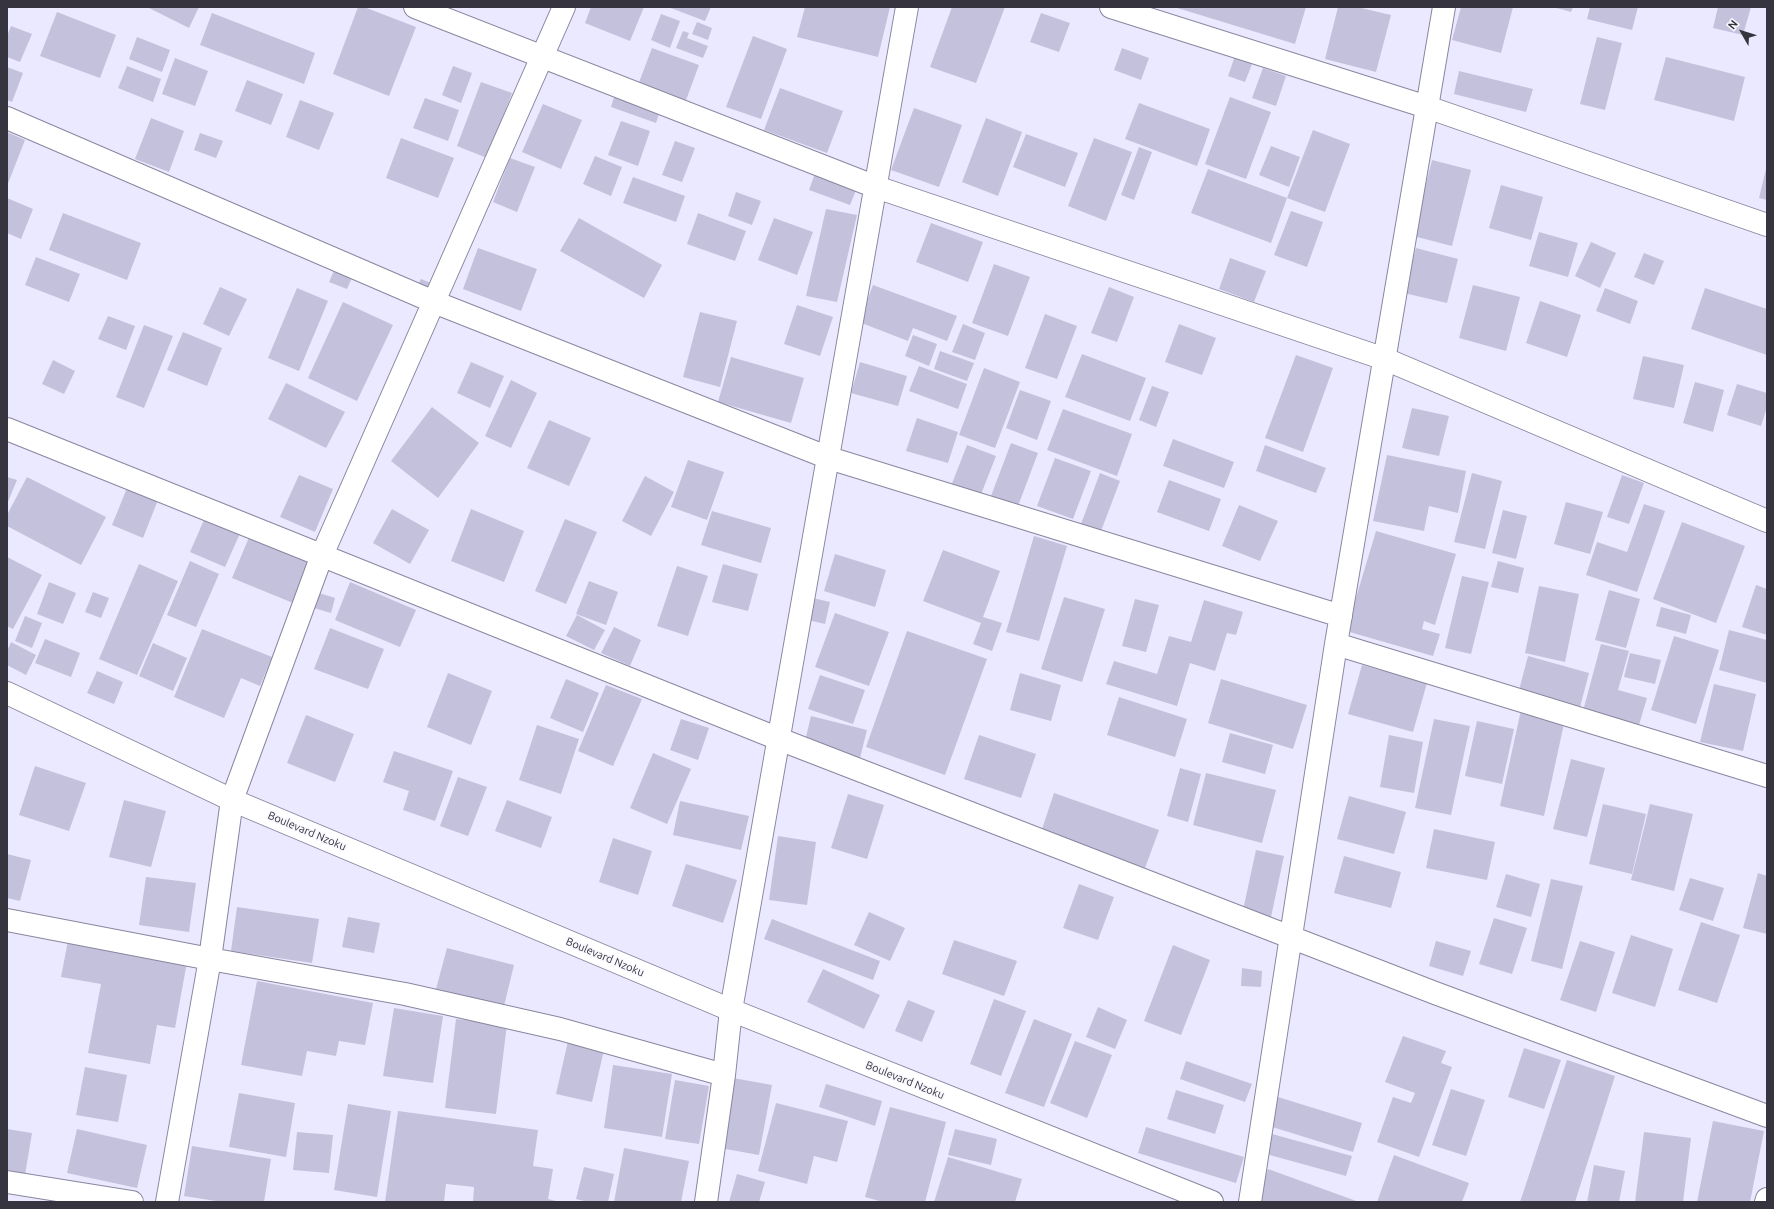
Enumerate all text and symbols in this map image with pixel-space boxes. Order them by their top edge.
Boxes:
north arrow [1722,12,1762,52]
text: N [1725,17,1740,31]
street label: Boulevard Nzoku [266,809,348,853]
street label: Boulevard Nzoku [564,935,646,979]
street label: Boulevard Nzoku [864,1058,946,1102]

